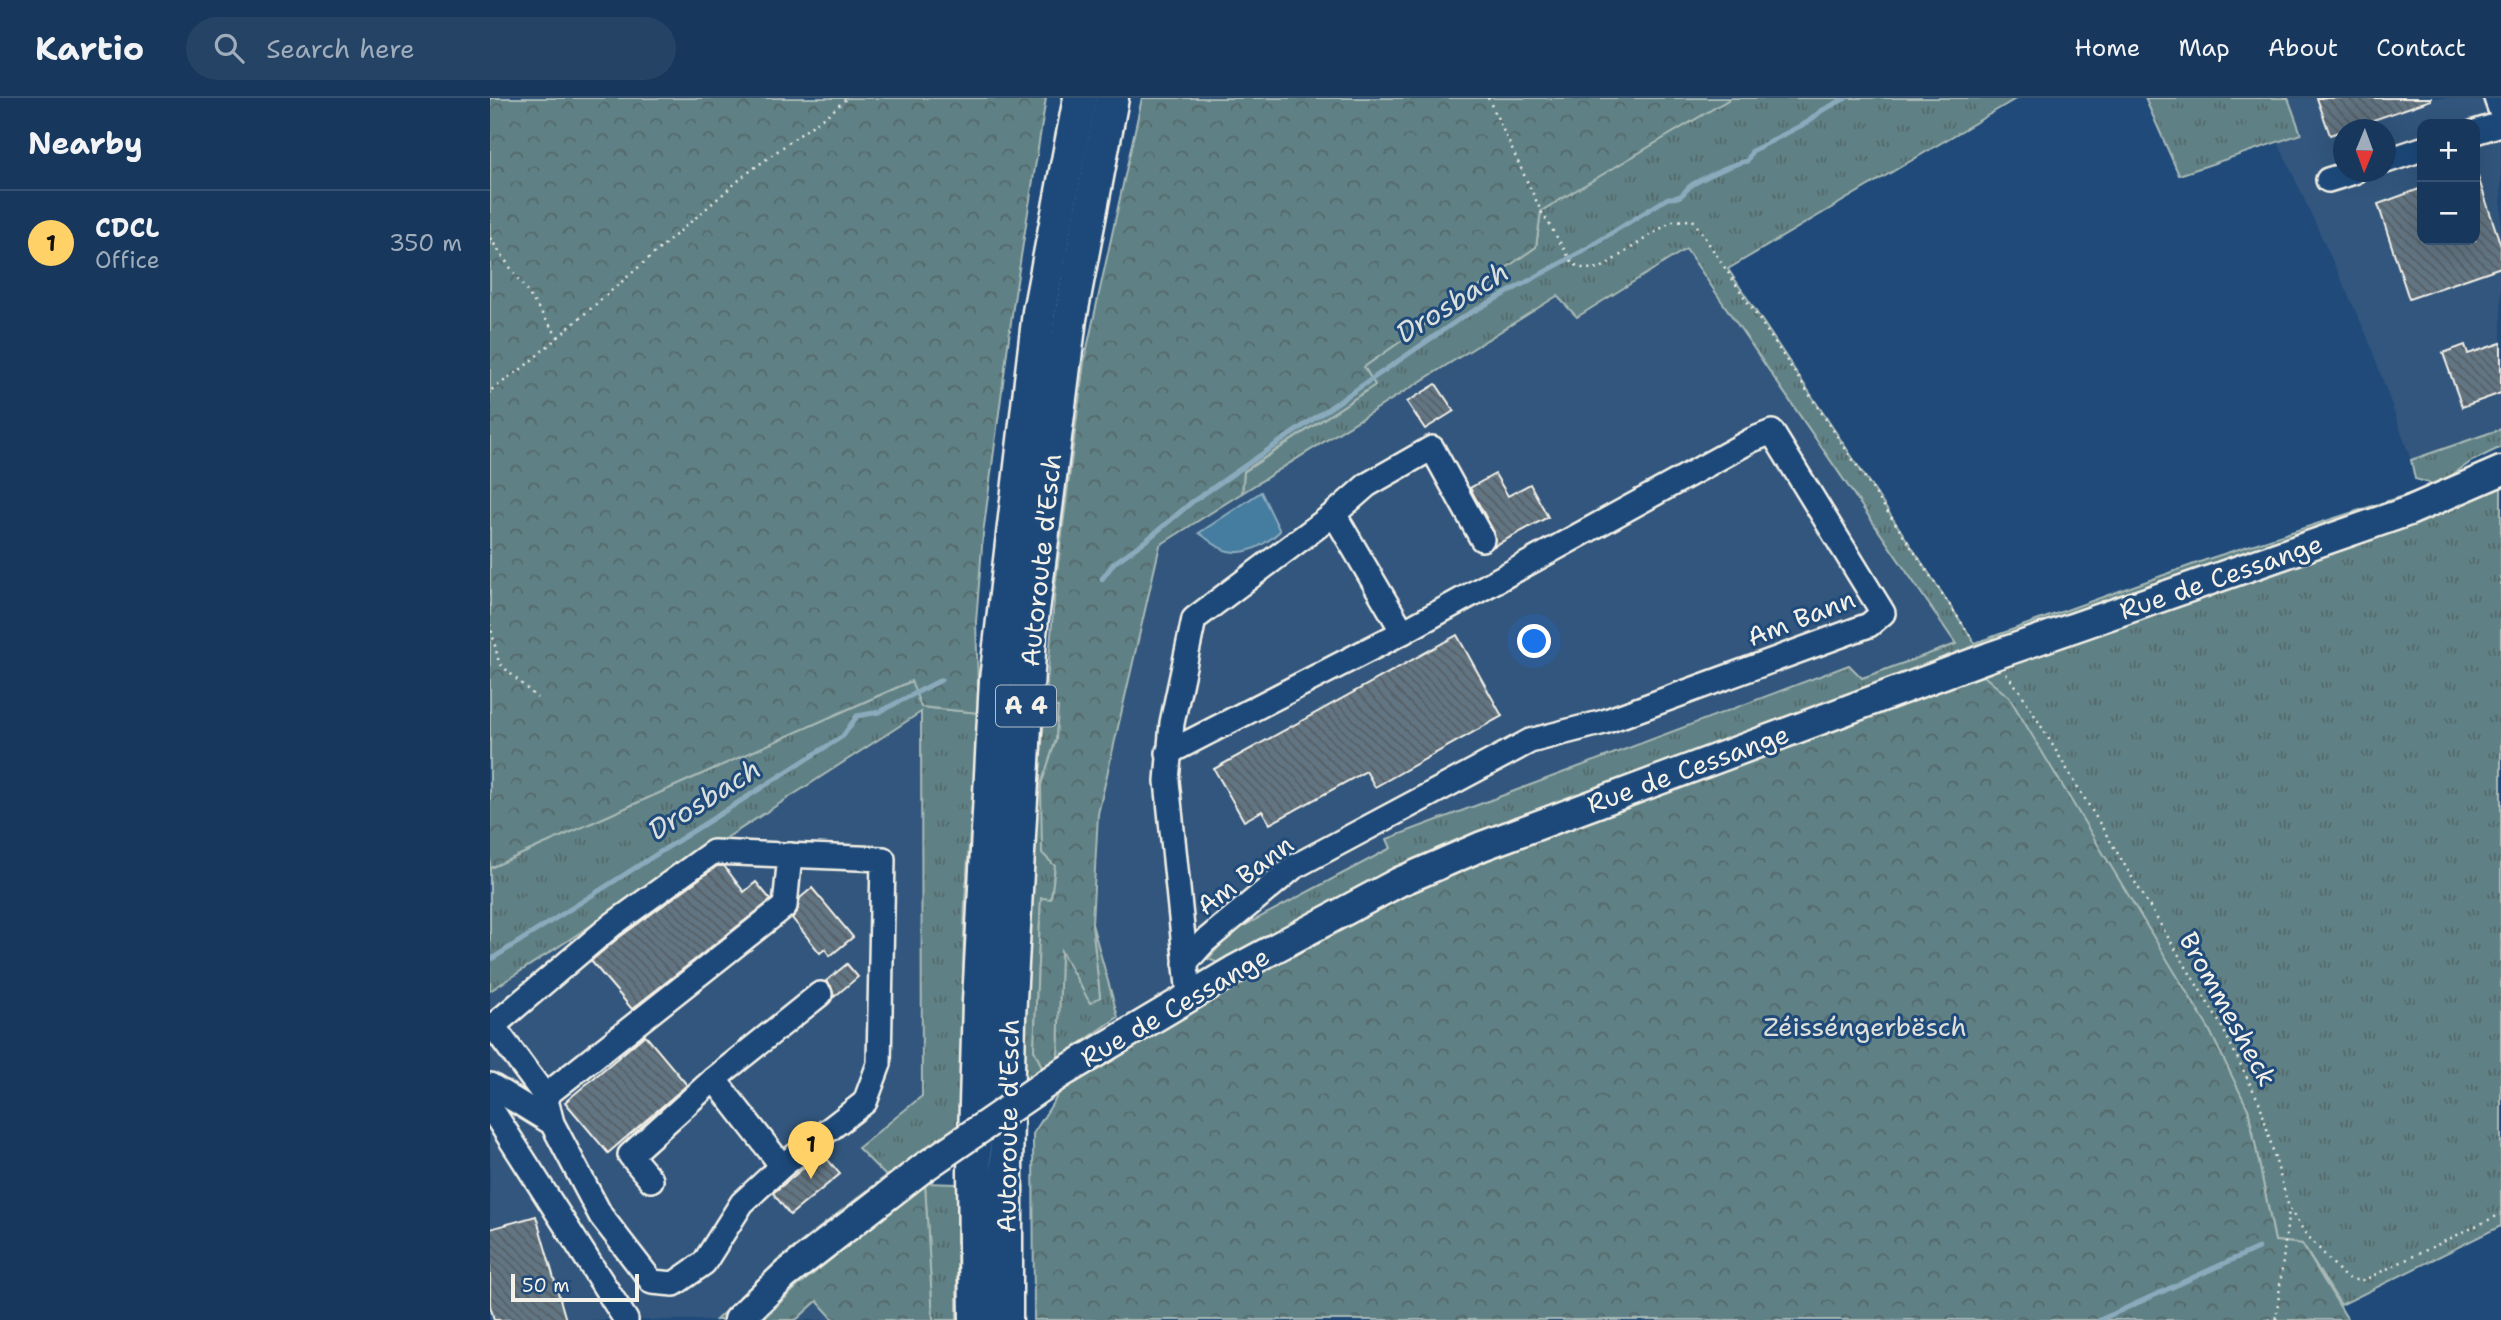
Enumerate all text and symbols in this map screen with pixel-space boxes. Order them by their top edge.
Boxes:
search box [186,17,676,80]
text: Kartio [35,26,144,71]
icon: search [210,29,248,67]
text: Search here [266,31,415,66]
text: Home [2074,32,2140,64]
text: Map [2178,32,2230,64]
text: About [2268,32,2338,64]
text: Contact [2376,32,2466,64]
north arrow [2333,119,2396,182]
map controls [2417,119,2480,245]
button: + [2417,119,2480,182]
text: Nearby [28,123,143,164]
button: − [2417,182,2480,245]
text: CDCL [95,210,159,245]
text: 1 [46,228,56,258]
text: 350 m [389,228,462,258]
text: Office [95,245,160,275]
water label: Drosbach [1388,252,1516,352]
street label: Autoroute d'Esch [1012,452,1069,668]
street label: Rue de Cessange [2115,525,2327,628]
street label: Am Bann [1742,581,1860,654]
your location [1517,624,1551,658]
road number: A 4 [996,686,1056,726]
street label: Rue de Cessange [1582,716,1794,821]
water label: Drosbach [640,749,768,849]
street label: Am Bann [1189,827,1300,923]
street label: Brommesheck [2172,925,2285,1092]
street label: Rue de Cessange [1074,938,1276,1075]
park label: Zéisséngerbësch [1763,1009,1967,1044]
street label: Autoroute d'Esch [988,1019,1027,1233]
pin: 1 [788,1121,834,1179]
scale bar [511,1271,639,1303]
text: 50 m [522,1273,570,1298]

